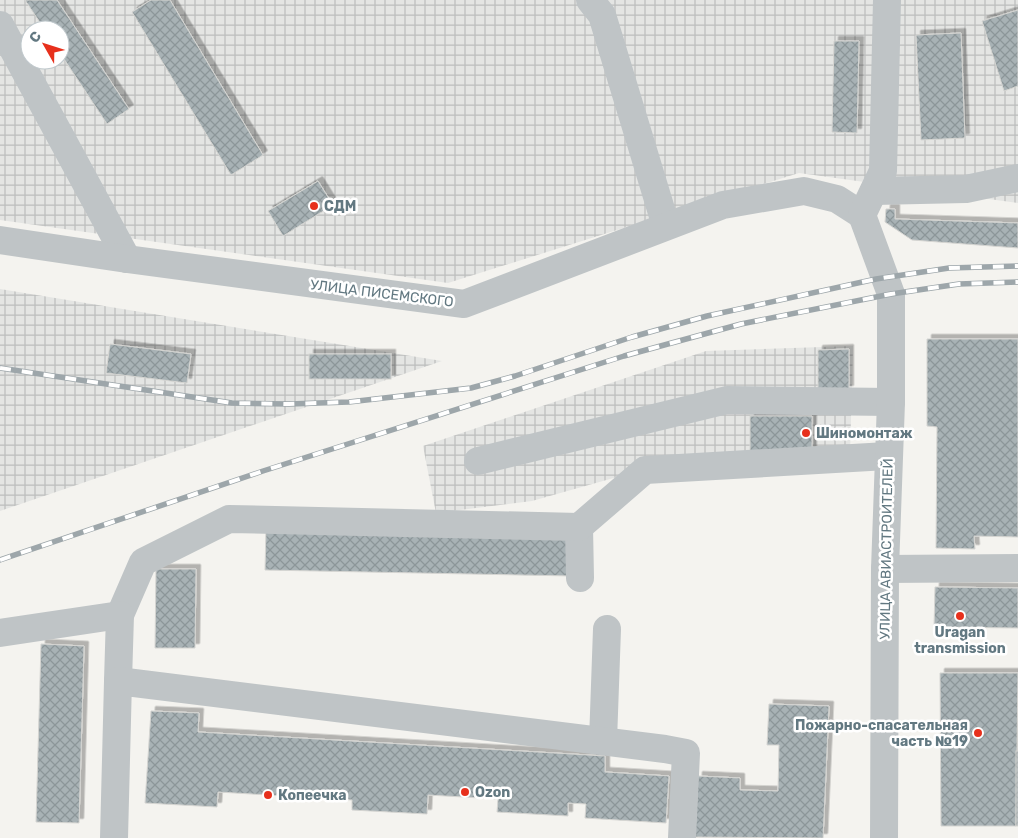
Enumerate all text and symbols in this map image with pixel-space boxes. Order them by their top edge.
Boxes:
north arrow [20,20,70,70]
text: С [26,28,45,46]
place label: СДМ [324,198,356,215]
marker: СДМ [308,200,320,212]
street label: УЛИЦА ПИСЕМСКОГО [309,276,455,311]
place label: Шиномонтаж [816,425,913,442]
marker: Шиномонтаж [800,427,812,439]
street label: УЛИЦА АВИАСТРОИТЕЛЕЙ [875,458,897,640]
marker: Uragan transmission [954,610,966,622]
place label: Uragan transmission [914,624,1006,657]
place label: Пожарно-спасательная часть №19 [795,717,968,750]
marker: Пожарно-спасательная часть №19 [972,727,984,739]
place label: Ozon [475,784,510,801]
marker: Ozon [459,786,471,798]
place label: Копеечка [278,787,347,804]
marker: Копеечка [262,789,274,801]

